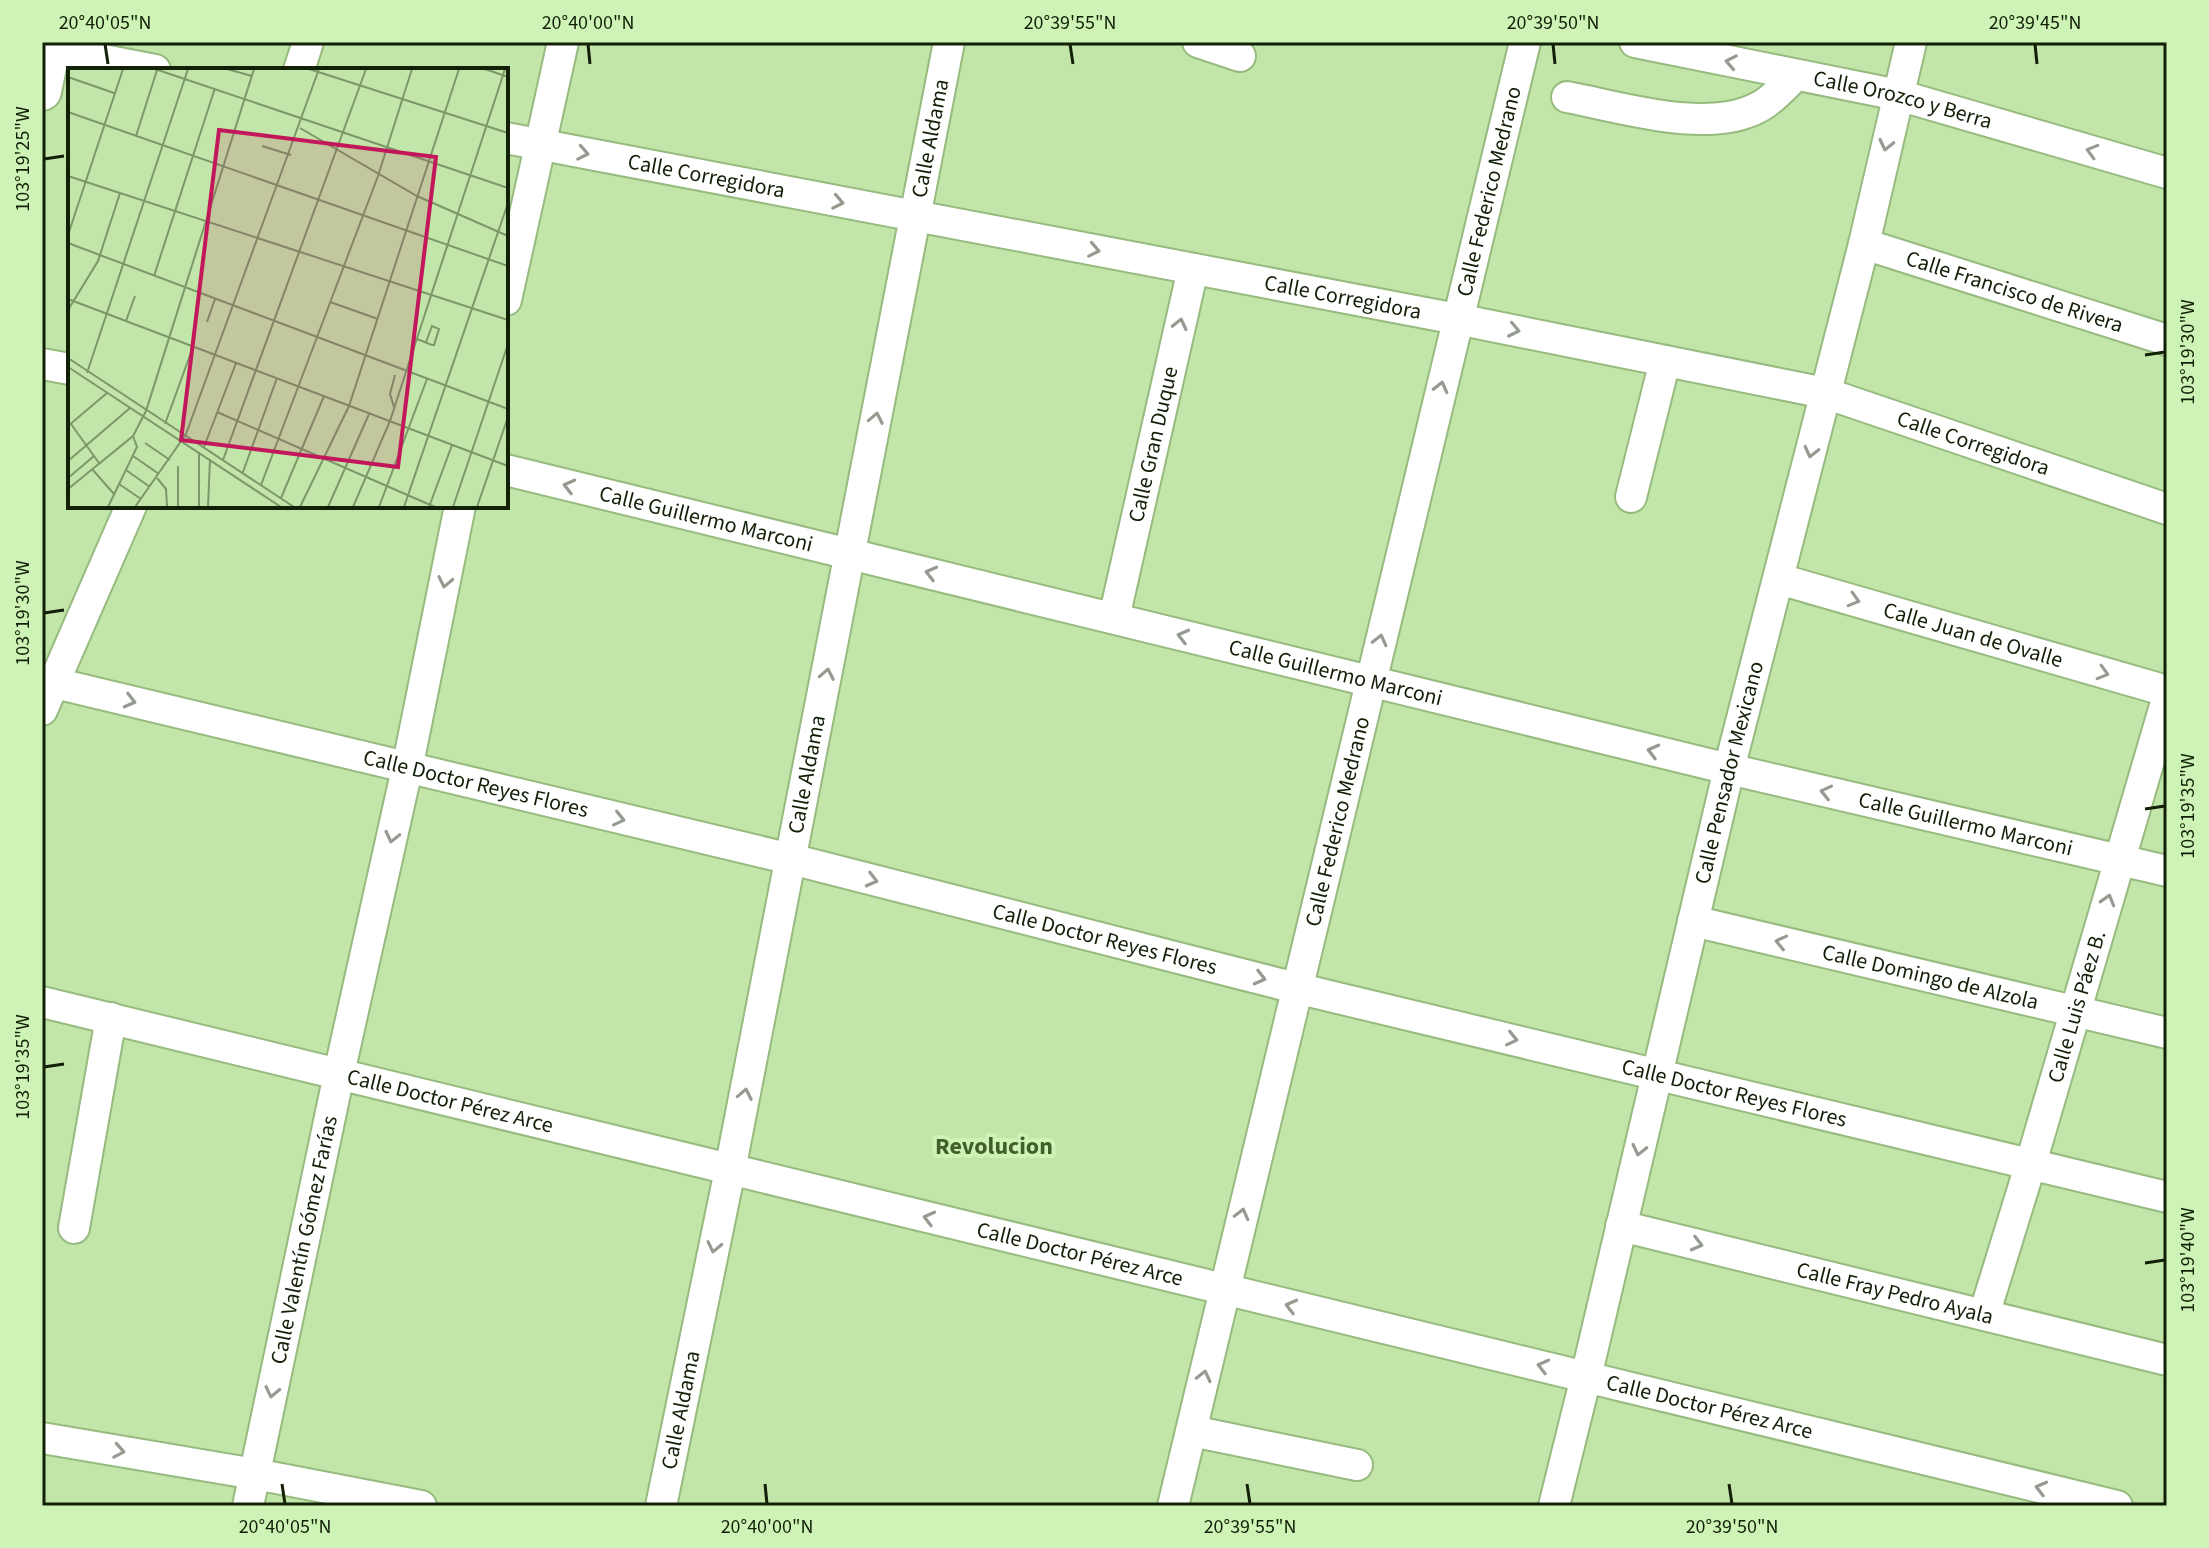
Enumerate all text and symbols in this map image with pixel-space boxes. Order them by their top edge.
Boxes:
text: 20°40'05"N [59,9,151,37]
text: 20°40'00"N [542,9,634,37]
text: 20°39'55"N [1024,9,1116,37]
text: 20°39'50"N [1507,9,1599,37]
text: 20°39'45"N [1989,9,2081,37]
one-way arrow [1725,54,1738,71]
street label: Calle Orozco y Berra [1810,62,1996,138]
inset map [68,68,508,508]
street label: Calle Aldama [903,76,957,200]
street label: Calle Federico Medrano [1448,83,1530,300]
text: 103°19'25"W [9,106,37,212]
one-way arrow [1879,138,1896,151]
one-way arrow [576,144,589,161]
one-way arrow [2086,144,2099,160]
street label: Calle Corregidora [625,146,788,207]
one-way arrow [831,192,845,209]
one-way arrow [1087,240,1100,257]
street label: Calle Francisco de Rivera [1902,242,2127,341]
street label: Calle Corregidora [1262,267,1424,328]
text: 103°19'30"W [2174,299,2202,405]
one-way arrow [1171,318,1188,331]
one-way arrow [1507,321,1520,338]
street label: Calle Gran Duque [1120,363,1186,526]
one-way arrow [1432,380,1449,394]
street label: Calle Corregidora [1893,403,2054,484]
one-way arrow [867,412,884,425]
one-way arrow [1803,444,1820,458]
street label: Calle Guillermo Marconi [596,477,816,560]
one-way arrow [563,478,577,495]
text: 103°19'30"W [9,560,37,666]
one-way arrow [925,566,938,583]
one-way arrow [437,575,454,589]
one-way arrow [1846,591,1860,608]
street label: Calle Juan de Ovalle [1879,594,2067,676]
one-way arrow [1177,628,1191,645]
street label: Calle Guillermo Marconi [1225,631,1446,714]
one-way arrow [1371,633,1388,647]
street label: Calle Pensador Mexicano [1686,658,1772,887]
one-way arrow [2096,664,2110,680]
one-way arrow [818,668,835,681]
one-way arrow [123,692,137,709]
street label: Calle Aldama [780,712,834,837]
street label: Calle Federico Medrano [1297,713,1378,930]
street label: Calle Doctor Reyes Flores [360,741,592,826]
one-way arrow [1647,743,1661,760]
text: 103°19'35"W [2174,753,2202,859]
one-way arrow [1819,784,1833,801]
street label: Calle Guillermo Marconi [1855,784,2076,865]
one-way arrow [612,810,626,827]
one-way arrow [384,830,401,843]
one-way arrow [864,870,878,887]
one-way arrow [2099,894,2115,908]
street label: Calle Doctor Reyes Flores [989,895,1221,983]
street label: Calle Luis Páez B. [2039,927,2114,1087]
one-way arrow [1775,934,1789,951]
street label: Calle Domingo de Alzola [1819,936,2042,1018]
one-way arrow [1252,969,1266,986]
text: 103°19'35"W [9,1014,37,1120]
one-way arrow [1505,1030,1519,1047]
street label: Calle Doctor Reyes Flores [1618,1051,1850,1136]
street label: Calle Doctor Pérez Arce [344,1061,557,1142]
one-way arrow [736,1088,753,1101]
street label: Calle Valentín Gómez Farías [262,1113,346,1367]
district label: Revolucion [935,1129,1053,1164]
one-way arrow [1631,1143,1648,1156]
one-way arrow [1233,1207,1250,1221]
text: 103°19'40"W [2174,1207,2202,1313]
one-way arrow [923,1211,936,1228]
street label: Calle Doctor Pérez Arce [973,1214,1186,1295]
one-way arrow [1690,1235,1703,1252]
one-way arrow [706,1239,723,1253]
street label: Calle Fray Pedro Ayala [1793,1254,1997,1333]
one-way arrow [1284,1298,1298,1315]
street label: Calle Aldama [653,1348,709,1472]
one-way arrow [1537,1359,1551,1376]
street label: Calle Doctor Pérez Arce [1603,1367,1816,1448]
one-way arrow [1195,1369,1212,1383]
one-way arrow [264,1385,281,1398]
one-way arrow [112,1441,126,1458]
one-way arrow [2035,1480,2048,1497]
text: 20°40'05"N [239,1513,331,1541]
text: 20°40'00"N [721,1513,813,1541]
text: 20°39'55"N [1204,1513,1296,1541]
text: 20°39'50"N [1686,1513,1778,1541]

